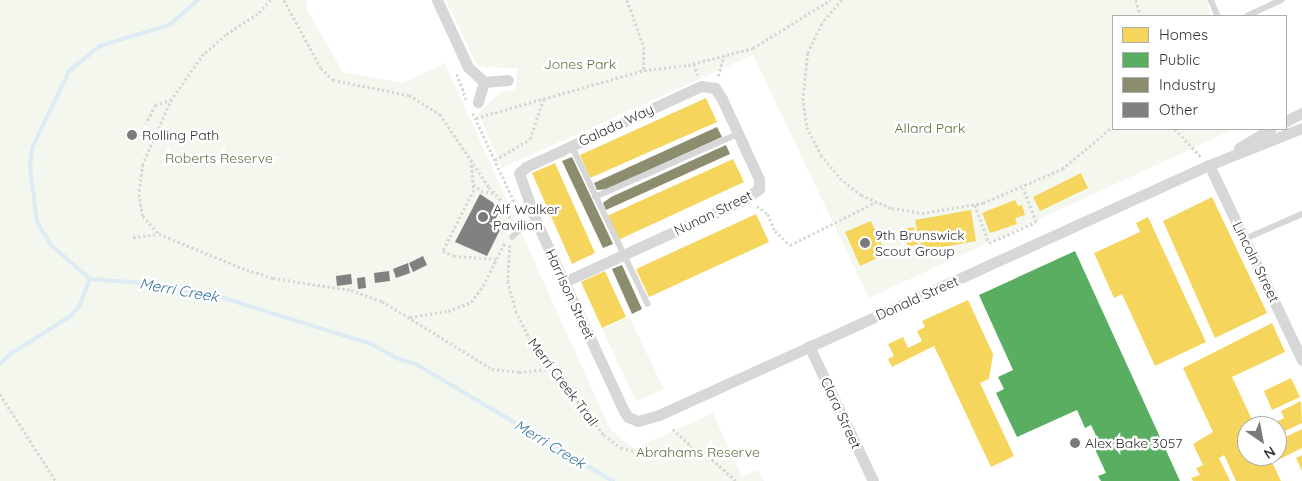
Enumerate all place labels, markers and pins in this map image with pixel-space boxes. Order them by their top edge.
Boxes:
place label: Rolling Path [142,127,219,143]
marker: Rolling Path [126,129,138,141]
place label: Alf Walker Pavilion [493,201,560,233]
marker: Alf Walker Pavilion [477,211,489,223]
place label: 9th Brunswick Scout Group [875,227,965,260]
marker: 9th Brunswick Scout Group [859,237,871,249]
place label: Alex Bake 3057 [1085,435,1183,451]
marker: Alex Bake 3057 [1069,437,1081,449]

